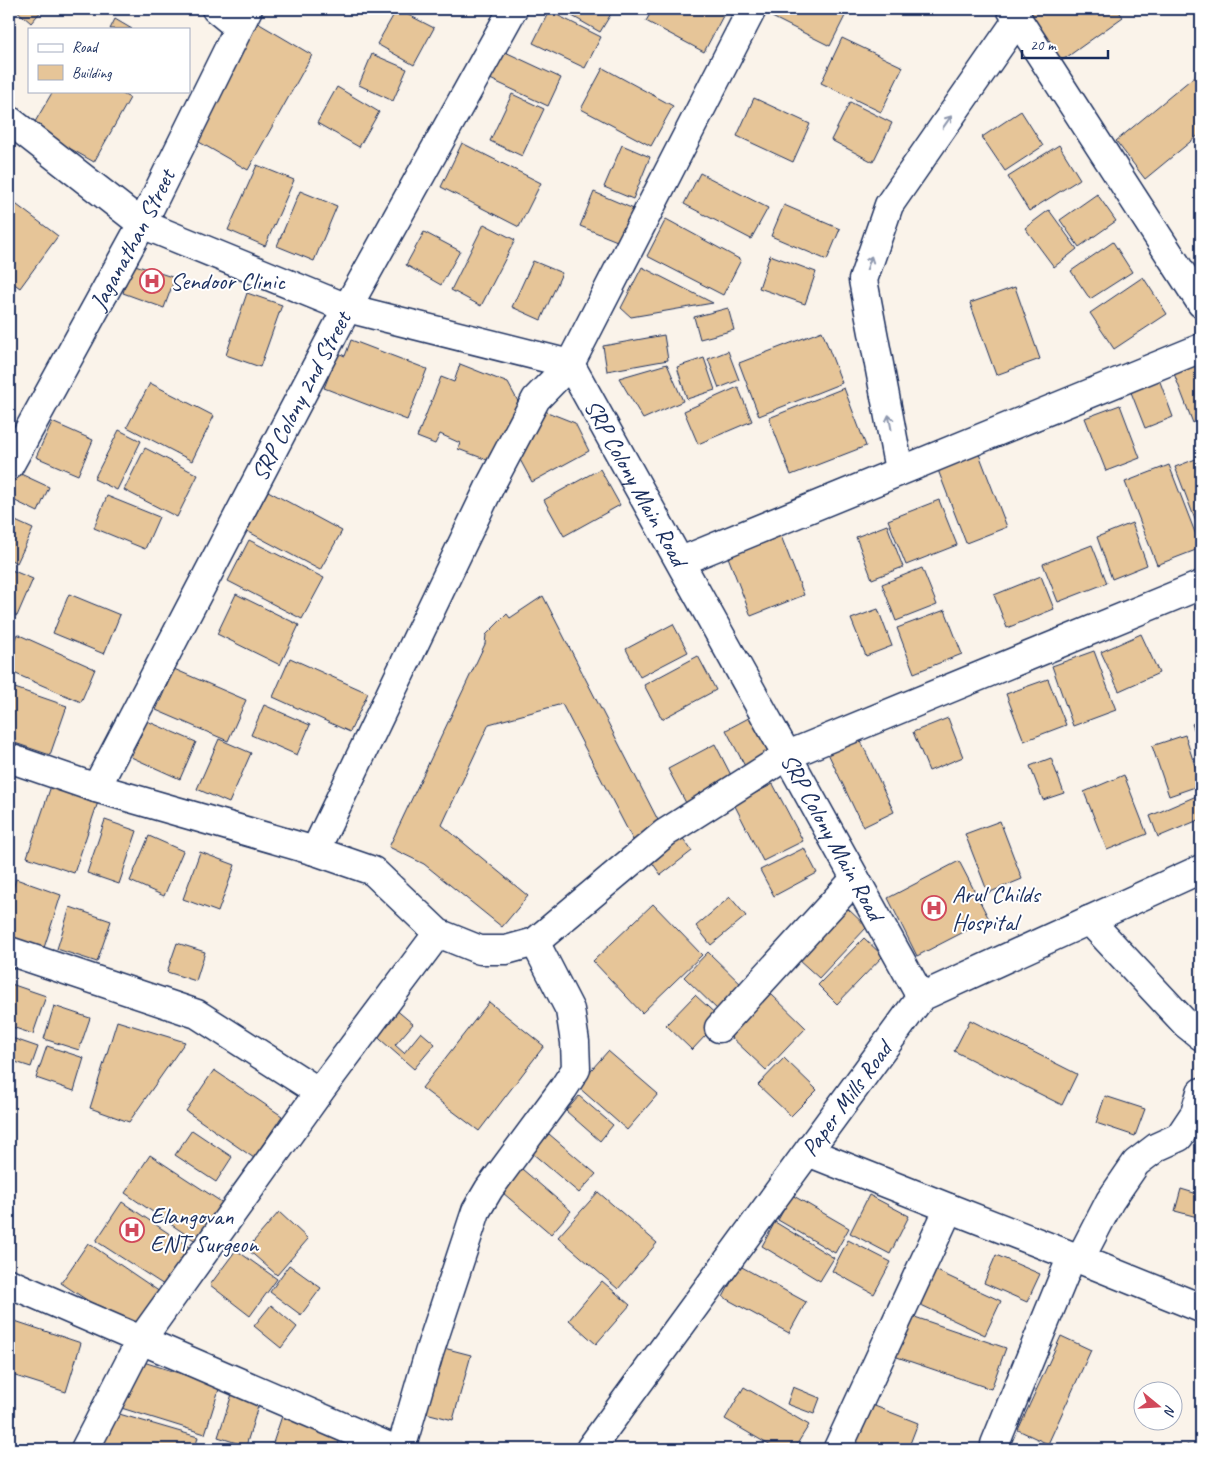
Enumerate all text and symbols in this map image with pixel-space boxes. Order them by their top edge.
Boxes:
legend [28,28,190,92]
scale bar [1022,28,1109,60]
text: 20 m [1030,36,1057,55]
text: Road [72,38,99,57]
text: Building [72,64,112,83]
one-way arrow [942,115,952,129]
street label: Jaganathan Street [82,163,182,316]
one-way arrow [865,255,874,271]
place label: Sendoor Clinic [170,266,286,296]
hospital icon: Sendoor Clinic [139,268,165,294]
street label: SRP Colony 2nd Street [244,305,358,486]
street label: SRP Colony Main Road [578,394,696,574]
one-way arrow [885,414,894,430]
street label: SRP Colony Main Road [774,748,892,929]
place label: Arul Childs Hospital [952,879,1041,937]
hospital icon: Arul Childs Hospital [921,895,947,921]
street label: Paper Mills Road [794,1033,901,1162]
place label: Elangovan ENT Surgeon [150,1201,259,1259]
hospital icon: Elangovan ENT Surgeon [119,1217,145,1243]
north arrow [1132,1380,1182,1430]
text: N [1160,1403,1179,1419]

